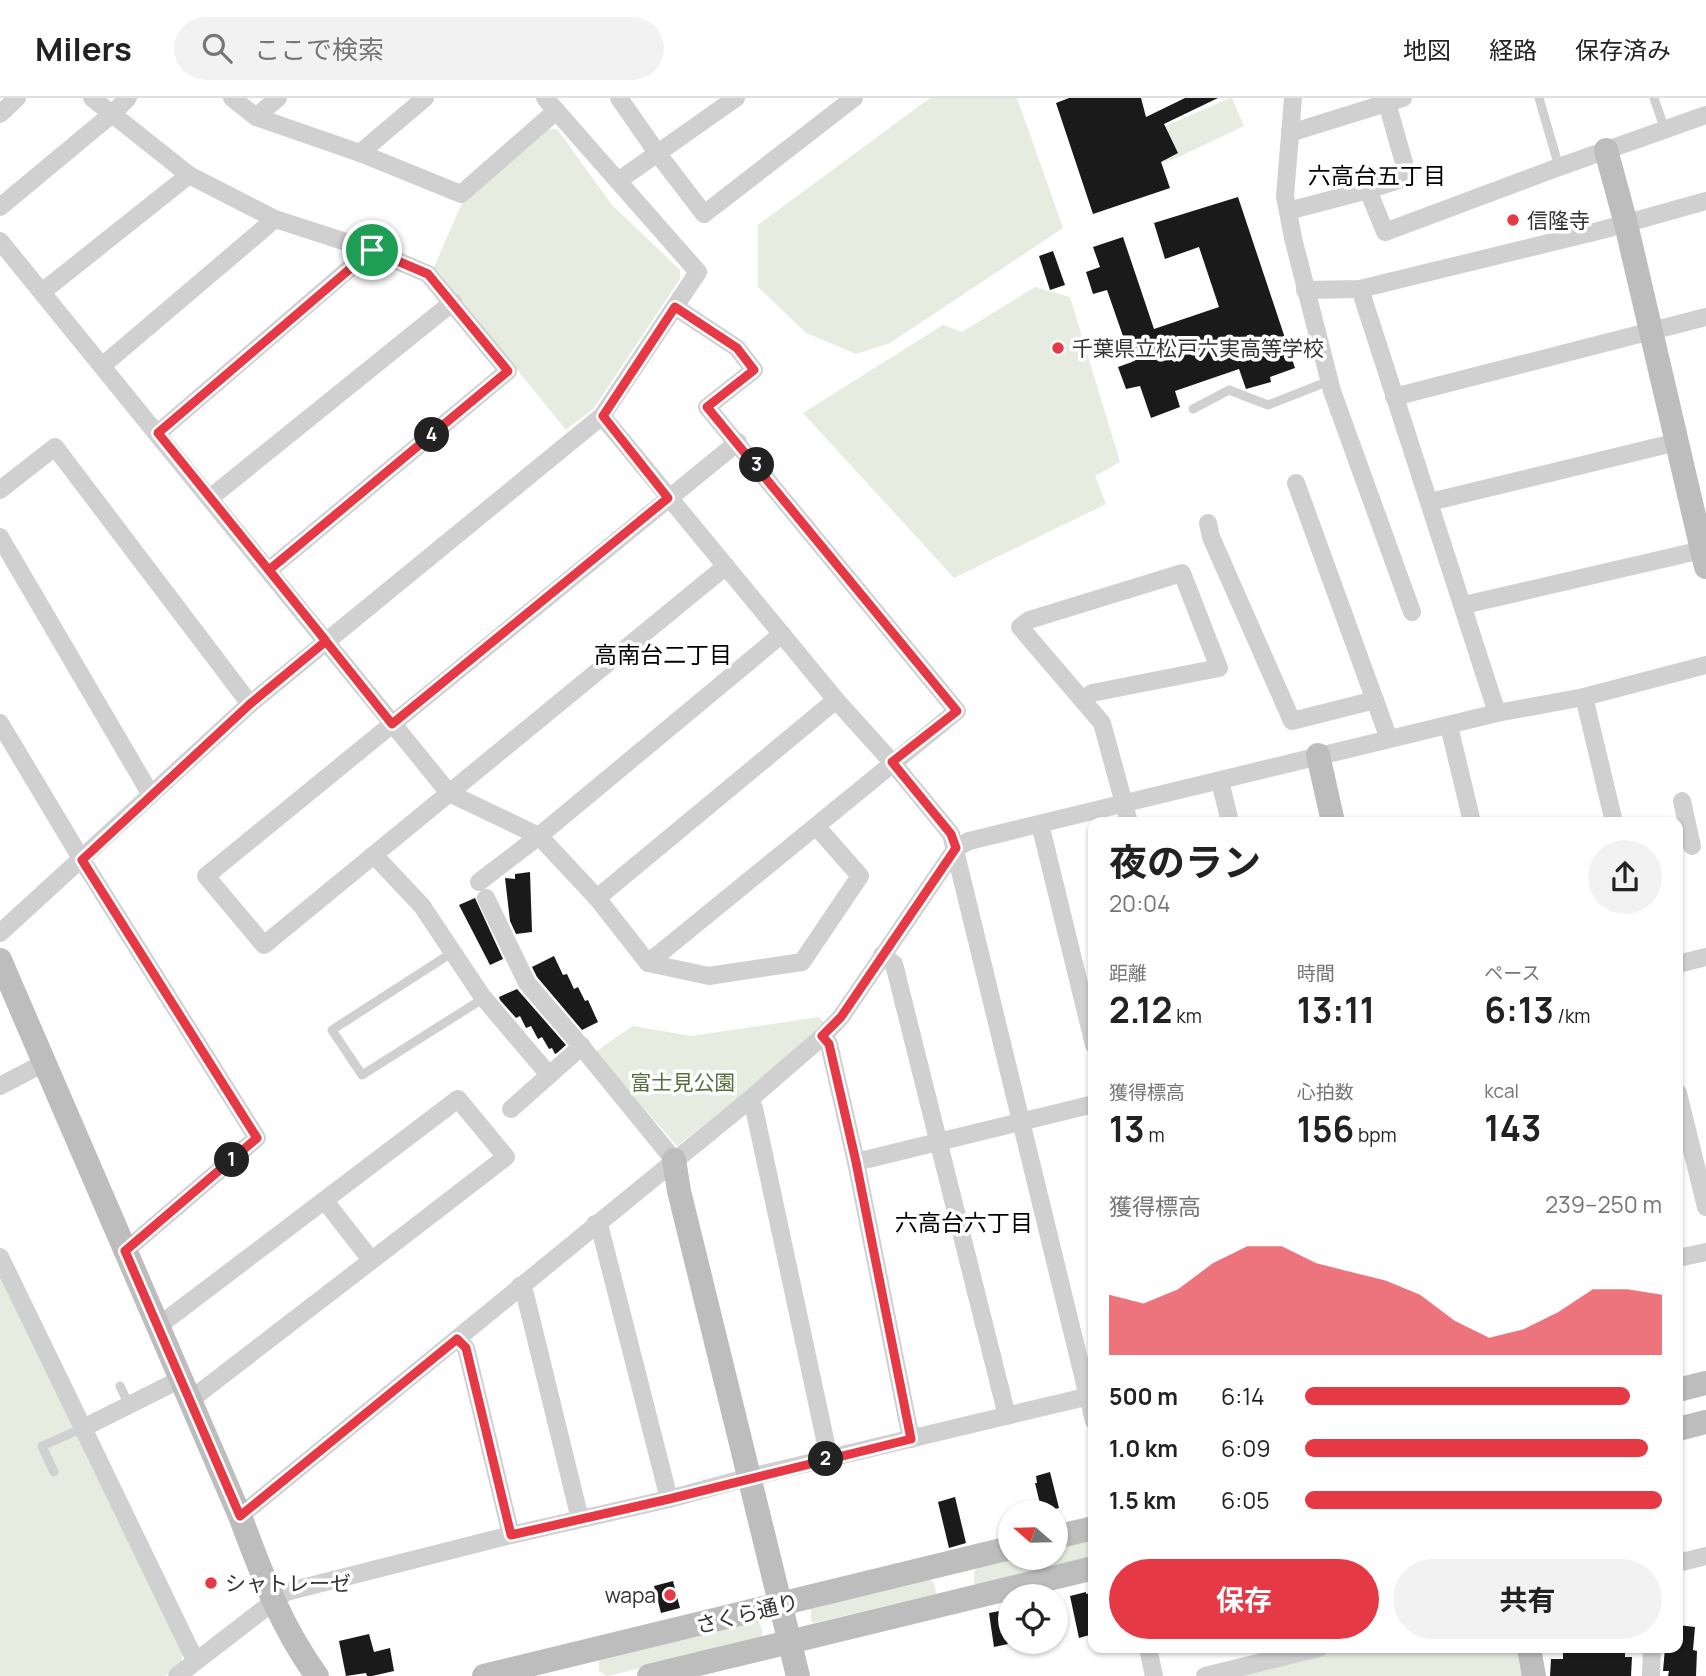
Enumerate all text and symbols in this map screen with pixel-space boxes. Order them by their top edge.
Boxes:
search box [174,17,664,80]
text: Milers [35,26,132,71]
icon: search [198,29,236,67]
text: ここで検索 [254,31,384,67]
text: 地図 [1403,33,1451,66]
text: 経路 [1489,33,1537,66]
text: 保存済み [1575,33,1671,66]
district label: 六高台五丁目 [1308,159,1446,191]
place label: 信隆寺 [1527,206,1590,234]
marker: 信隆寺 [1505,212,1521,228]
pin [342,220,402,280]
icon: arrive [353,231,391,269]
place label: 千葉県立松戸六実高等学校 [1072,334,1324,362]
marker: 千葉県立松戸六実高等学校 [1050,340,1066,356]
pin: 4 [414,418,450,452]
text: 4 [426,421,437,447]
pin: 3 [740,448,774,482]
text: 3 [751,451,762,477]
district label: 高南台二丁目 [594,638,732,670]
text: 夜のラン [1109,835,1261,887]
button: share [1588,840,1662,914]
text: 20:04 [1109,887,1171,919]
text: 距離 [1109,960,1147,986]
text: 時間 [1297,960,1335,986]
text: ペース [1484,960,1540,986]
text: 2.12 [1109,986,1172,1034]
text: 13:11 [1297,986,1375,1034]
text: 6:13 [1484,986,1554,1034]
text: km [1172,1003,1202,1029]
text: /km [1554,1003,1590,1029]
park label: 富士見公園 [631,1068,736,1096]
text: kcal [1484,1078,1519,1104]
text: 獲得標高 [1109,1079,1185,1105]
text: 心拍数 [1297,1079,1354,1105]
text: 143 [1484,1104,1541,1152]
text: 13 [1109,1105,1145,1153]
text: 156 [1297,1105,1354,1153]
text: m [1145,1122,1165,1148]
text: bpm [1354,1122,1397,1148]
pin: 1 [215,1142,250,1178]
text: 1 [227,1146,236,1172]
text: 239–250 m [1545,1188,1662,1220]
text: 獲得標高 [1109,1190,1201,1222]
district label: 六高台六丁目 [895,1206,1033,1238]
text: 500 m [1109,1380,1178,1412]
text: 6:14 [1221,1380,1265,1412]
text: 1.0 km [1109,1432,1178,1464]
text: 6:09 [1221,1432,1270,1464]
pin: 2 [808,1442,844,1476]
text: 2 [820,1445,831,1471]
text: 1.5 km [1109,1484,1176,1516]
text: 6:05 [1221,1484,1269,1516]
north arrow [998,1500,1068,1570]
map controls [998,1500,1068,1654]
button: 保存 [1109,1559,1379,1639]
button: 共有 [1393,1559,1662,1639]
place label: シャトレーゼ [225,1569,351,1597]
marker: シャトレーゼ [203,1575,219,1591]
place label: wapa [605,1581,656,1609]
button: locate [998,1584,1068,1654]
marker: wapa [662,1587,678,1603]
street label: さくら通り [693,1587,801,1639]

